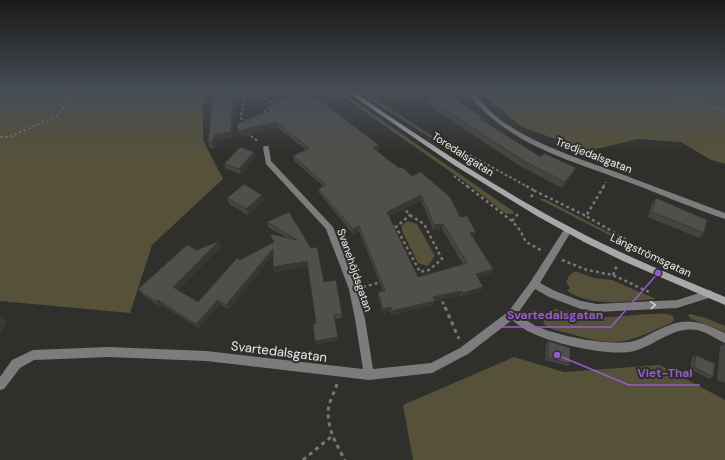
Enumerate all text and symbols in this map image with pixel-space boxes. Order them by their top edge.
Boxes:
street label: Toredalsgatan [429,129,497,179]
street label: Tredjedalsgatan [554,134,634,176]
street label: Svanehöjdsgatan [334,227,376,313]
street label: Långströmsgatan [608,230,694,280]
one-way arrow [650,301,656,309]
callout: Svartedalsgatan [499,303,611,327]
text: Svartedalsgatan [507,307,603,323]
street label: Svartedalsgatan [230,337,328,366]
callout: Viet-Thai [629,361,700,385]
text: Viet-Thai [637,365,693,381]

